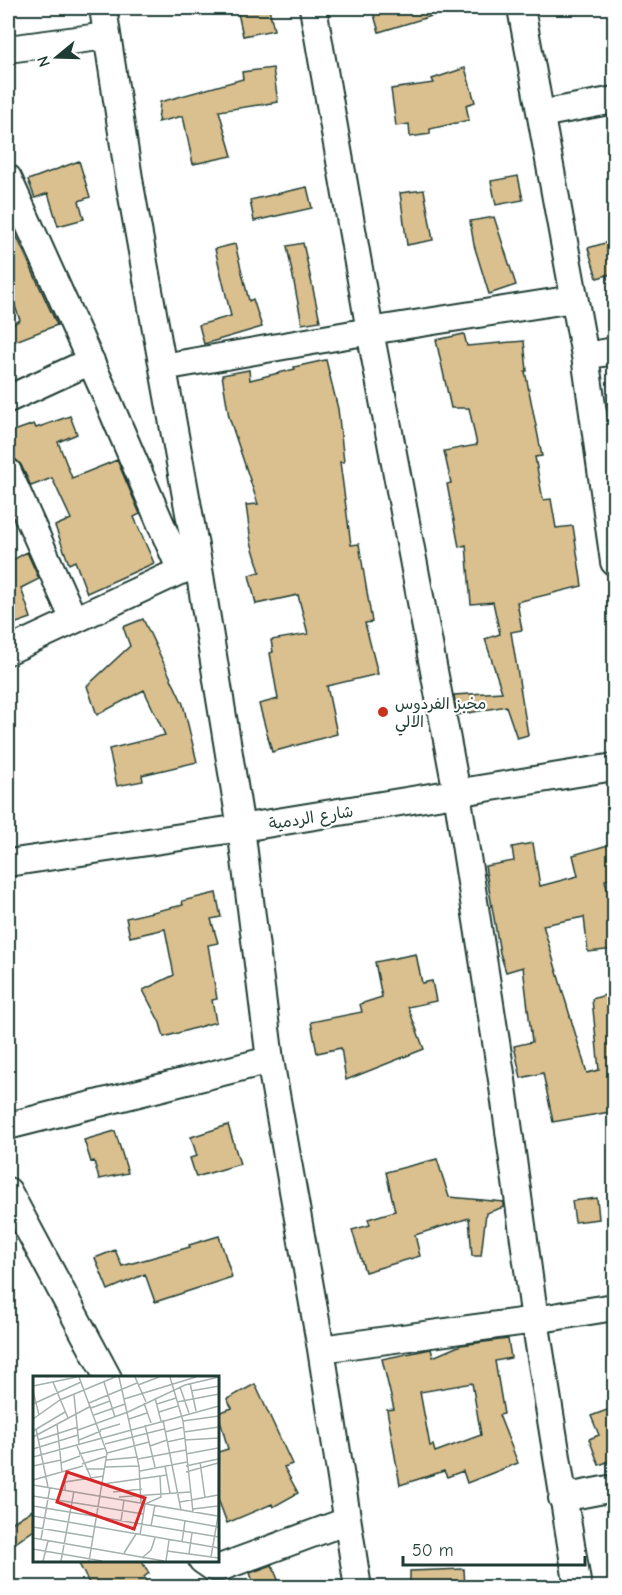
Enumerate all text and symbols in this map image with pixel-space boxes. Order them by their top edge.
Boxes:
north arrow [27,27,87,87]
text: N [34,54,54,69]
place label: مخبز الفردوس الالي [395,695,486,736]
marker: مخبز الفردوس الالي [376,705,390,719]
street label: شارع الردمية [268,802,355,836]
inset map [33,1376,219,1562]
scale bar [403,1529,584,1567]
text: 50 m [412,1540,454,1561]

